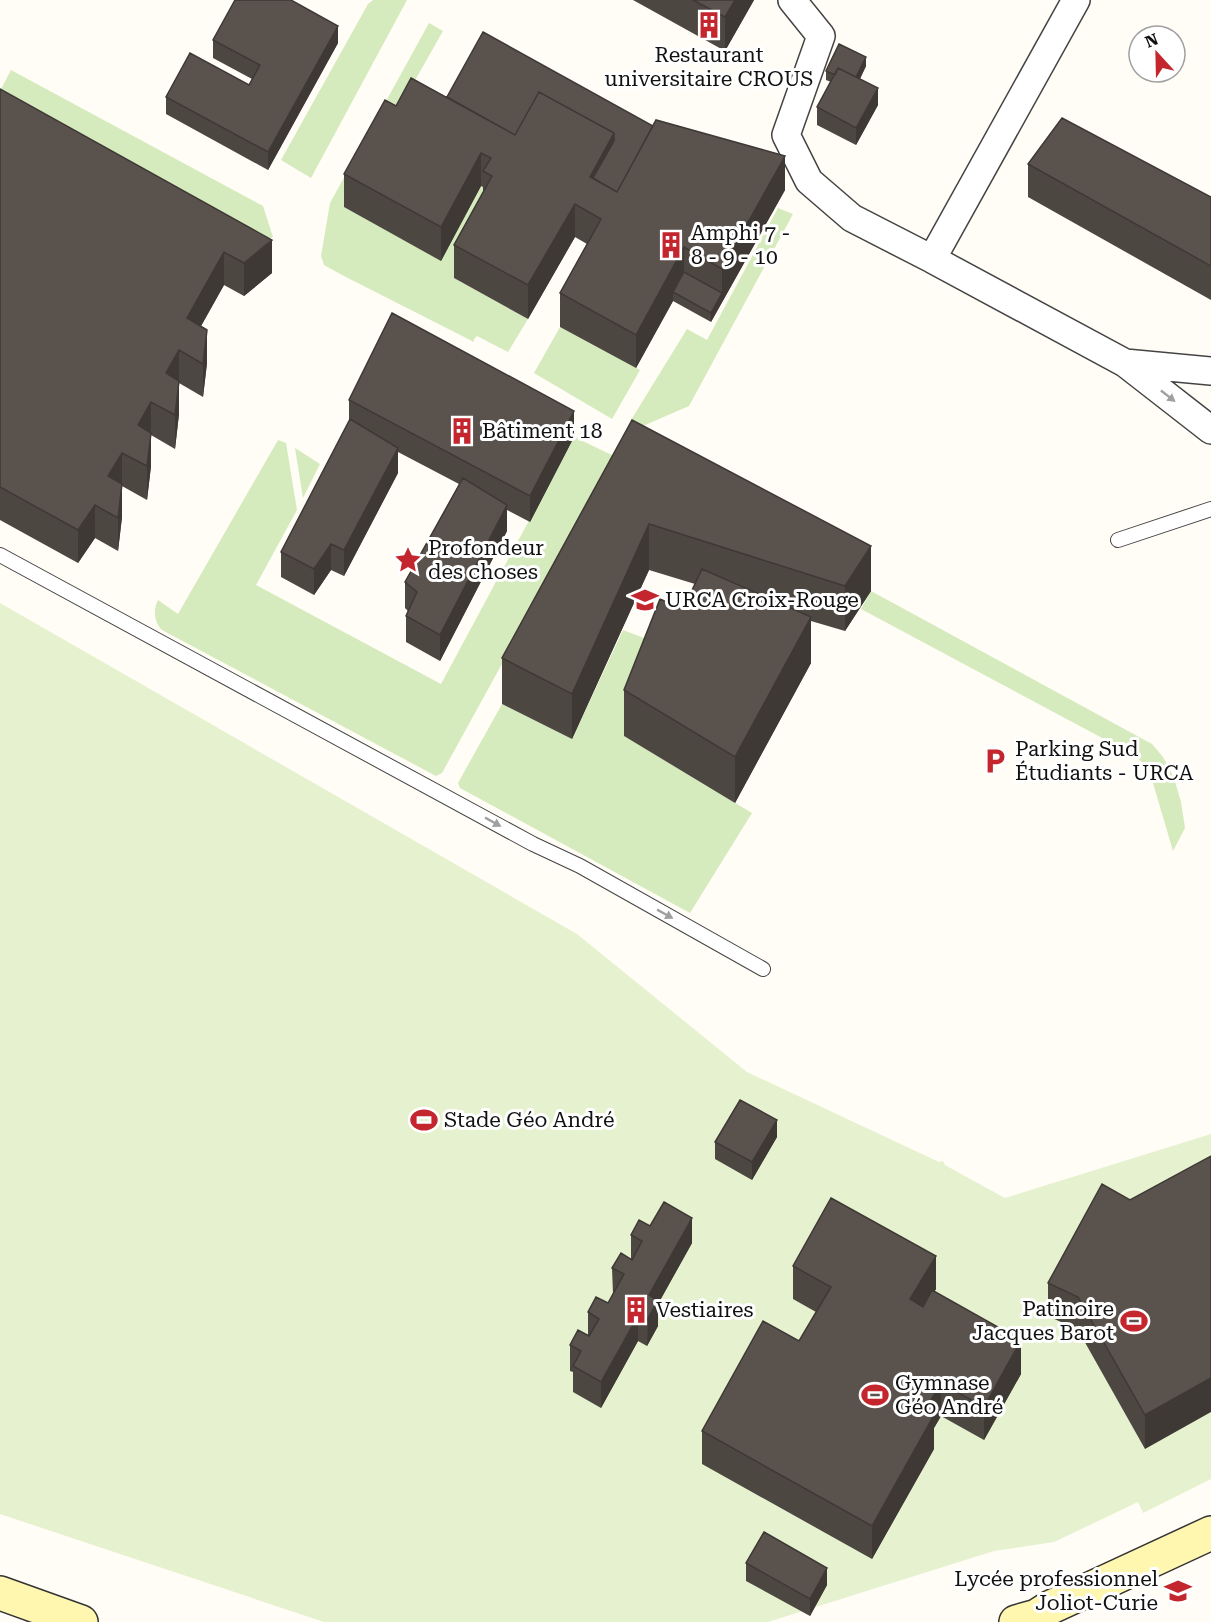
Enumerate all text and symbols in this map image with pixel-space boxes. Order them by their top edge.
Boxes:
building icon: Restaurant universitaire CROUS [694,10,724,40]
north arrow [1127,24,1187,84]
text: N [1142,29,1161,52]
place label: Restaurant universitaire CROUS [605,43,813,91]
place label: Amphi 7 - 8 - 9 - 10 [691,221,790,269]
building icon: Amphi 7 - 8 - 9 - 10 [656,230,686,260]
one-way arrow [1160,390,1176,403]
building icon: Bâtiment 18 [447,416,477,446]
place label: Bâtiment 18 [482,419,603,443]
place label: Profondeur des choses [428,536,544,584]
place icon: Profondeur des choses [393,545,423,575]
school or university icon: URCA Croix-Rouge [630,585,660,615]
place label: URCA Croix-Rouge [665,588,859,612]
place label: Parking Sud Étudiants - URCA [1015,737,1194,785]
parking icon: Parking Sud Étudiants - URCA [980,746,1010,776]
one-way arrow [485,817,502,827]
one-way arrow [657,909,674,919]
sports icon: Stade Géo André [409,1105,439,1135]
place label: Stade Géo André [444,1108,614,1132]
building icon: Vestiaires [621,1295,651,1325]
place label: Patinoire Jacques Barot [972,1297,1114,1345]
place label: Vestiaires [656,1298,754,1322]
sports icon: Patinoire Jacques Barot [1119,1306,1149,1336]
place label: Gymnase Géo André [895,1371,1003,1419]
sports icon: Gymnase Géo André [860,1380,890,1410]
place label: Lycée professionnel Joliot-Curie [954,1567,1159,1615]
school or university icon: Lycée professionnel Joliot-Curie [1163,1576,1193,1606]

